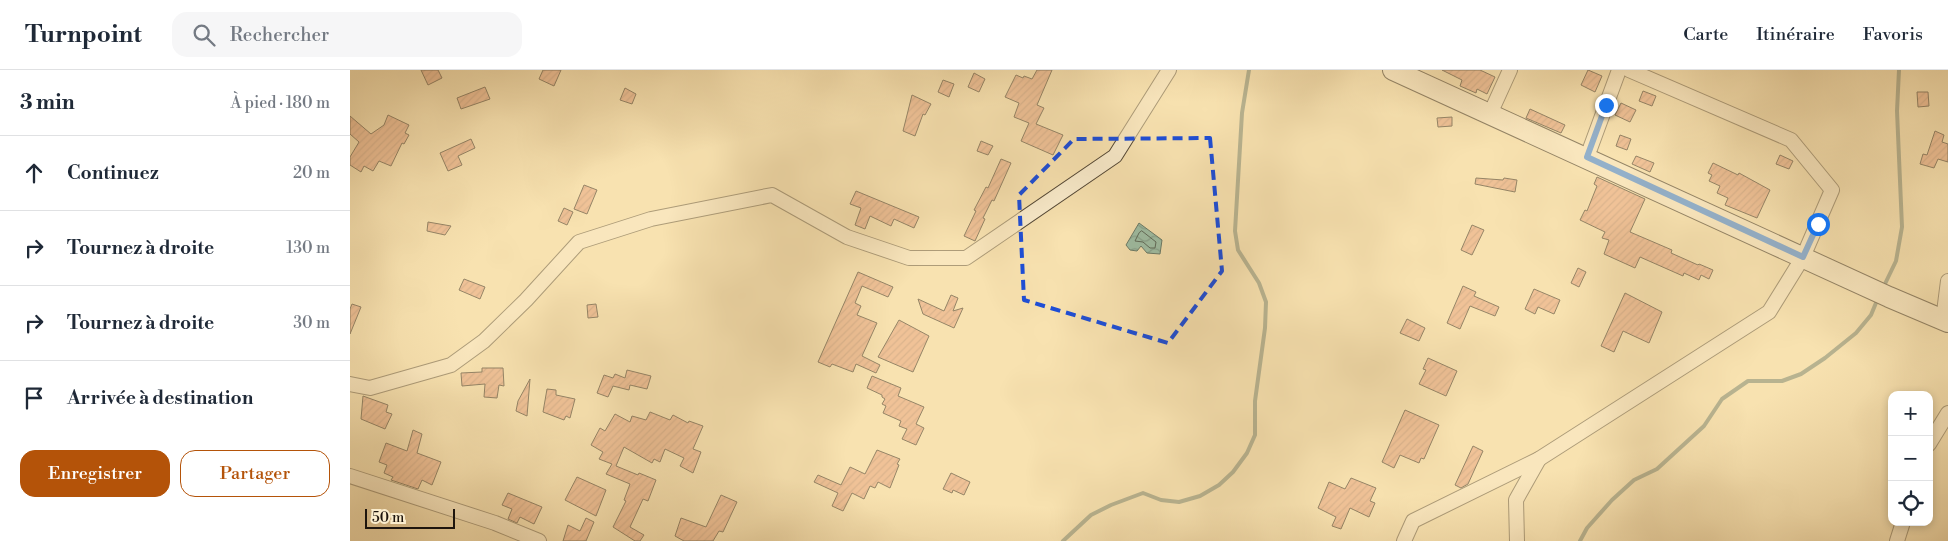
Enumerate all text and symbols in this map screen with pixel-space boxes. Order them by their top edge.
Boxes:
search box [172,12,522,57]
text: Turnpoint [25,20,142,50]
icon: search [190,21,218,49]
text: Rechercher [230,23,329,47]
text: Carte [1683,23,1728,46]
text: Itinéraire [1756,23,1835,46]
text: Favoris [1863,23,1923,46]
text: 3 min [20,90,75,116]
text: À pied · 180 m [230,93,330,113]
route end [1595,94,1618,117]
icon: ahead [20,159,48,187]
text: Continuez [67,161,159,185]
text: 20 m [293,163,330,183]
route start [1807,213,1830,236]
icon: right [20,234,48,262]
text: Tournez à droite [67,236,214,260]
text: 130 m [286,238,330,258]
icon: right [20,309,48,337]
text: Tournez à droite [67,311,214,335]
text: 30 m [293,313,330,333]
icon: arrive [20,384,48,412]
text: Arrivée à destination [67,386,253,410]
map controls [1888,391,1933,526]
button: + [1888,391,1933,436]
button: − [1888,436,1933,481]
button: Enregistrer [20,450,170,497]
button: Partager [180,450,330,497]
button: locate [1888,481,1933,526]
scale bar [365,506,455,529]
text: 50 m [372,509,404,527]

